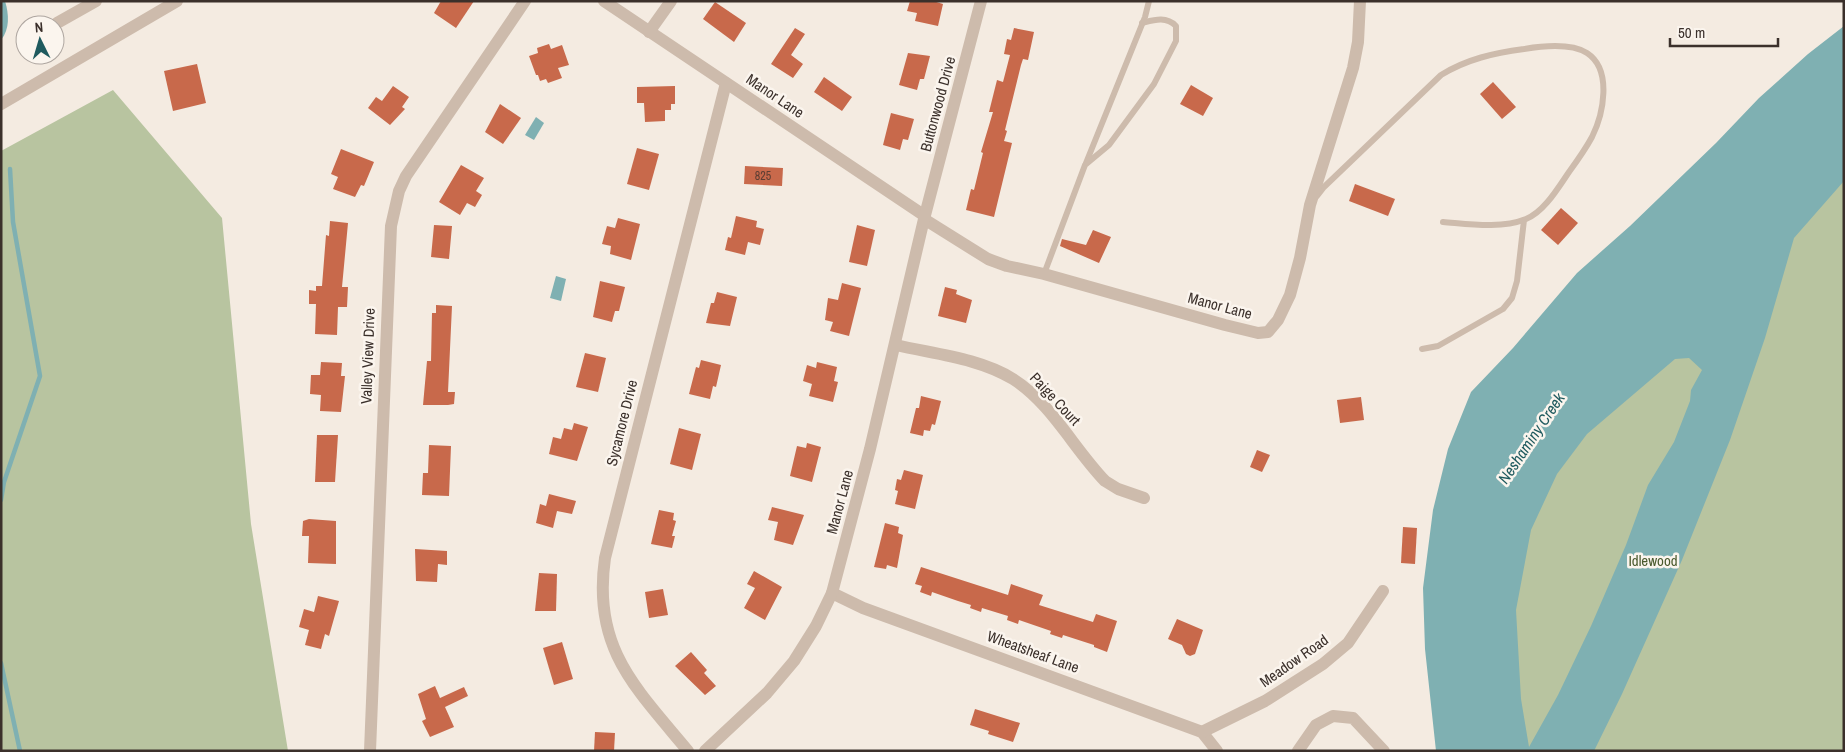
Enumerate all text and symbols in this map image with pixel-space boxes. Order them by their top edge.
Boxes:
north arrow [15,15,65,65]
scale bar [1670,15,1778,47]
text: N [34,18,44,36]
text: 50 m [1678,22,1705,43]
street label: Buttonwood Drive [915,54,960,154]
street label: Manor Lane [742,69,808,123]
house number: 825 [755,168,772,184]
street label: Manor Lane [1186,287,1255,324]
street label: Valley View Drive [355,308,380,404]
street label: Paige Court [1025,367,1086,430]
street label: Sycamore Drive [601,377,642,468]
water label: Neshaminy Creek [1493,388,1570,488]
street label: Manor Lane [821,467,858,536]
park label: Idlewood [1628,550,1678,571]
street label: Wheatsheaf Lane [984,625,1082,678]
street label: Meadow Road [1255,629,1332,692]

